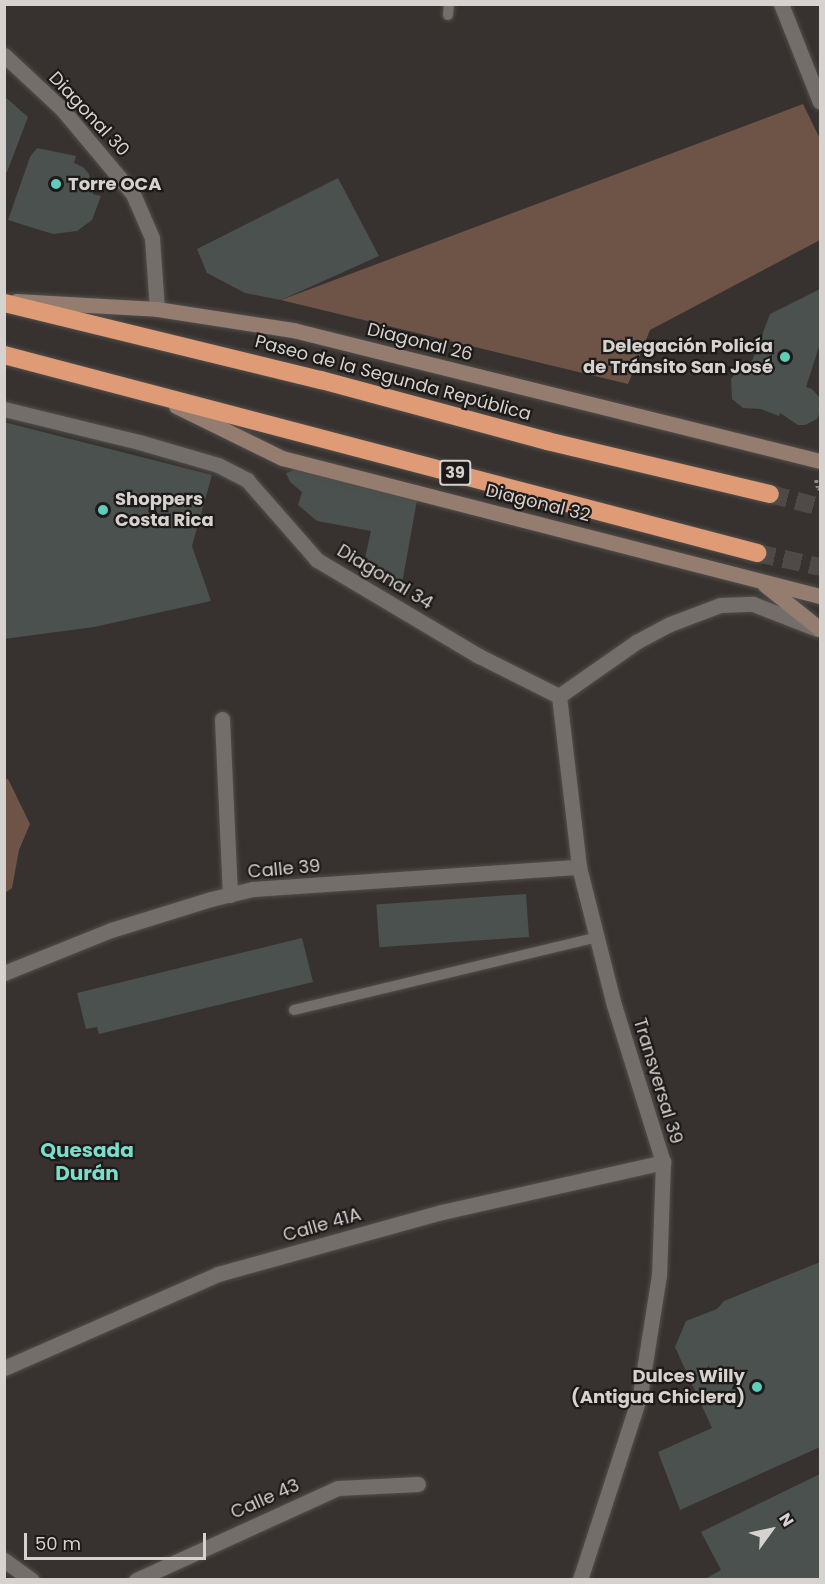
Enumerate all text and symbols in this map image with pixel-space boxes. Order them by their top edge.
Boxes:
street label: Diagonal 30 [44,67,134,161]
place label: Torre OCA [68,173,162,195]
marker: Torre OCA [49,177,63,191]
street label: Diagonal 26 [365,318,475,366]
street label: Paseo de la Segunda República [253,331,533,425]
place label: Delegación Policía de Tránsito San José [583,336,773,378]
marker: Delegación Policía de Tránsito San José [778,350,792,364]
road number: 39 [438,460,472,486]
street label: Diagonal 32 [484,480,592,526]
place label: Shoppers Costa Rica [115,489,214,532]
marker: Shoppers Costa Rica [96,503,110,517]
street label: Diagonal 34 [333,540,437,614]
street label: Calle 39 [247,855,321,883]
street label: Transversal 39 [629,1016,687,1146]
district label: Quesada Durán [40,1138,134,1185]
street label: Calle 41A [281,1204,363,1246]
place label: Dulces Willy (Antigua Chiclera) [571,1366,745,1408]
marker: Dulces Willy (Antigua Chiclera) [750,1380,764,1394]
street label: Calle 43 [227,1474,303,1524]
north arrow [741,1500,801,1560]
text: N [774,1509,799,1531]
scale bar [27,1521,208,1559]
text: 50 m [35,1531,81,1556]

